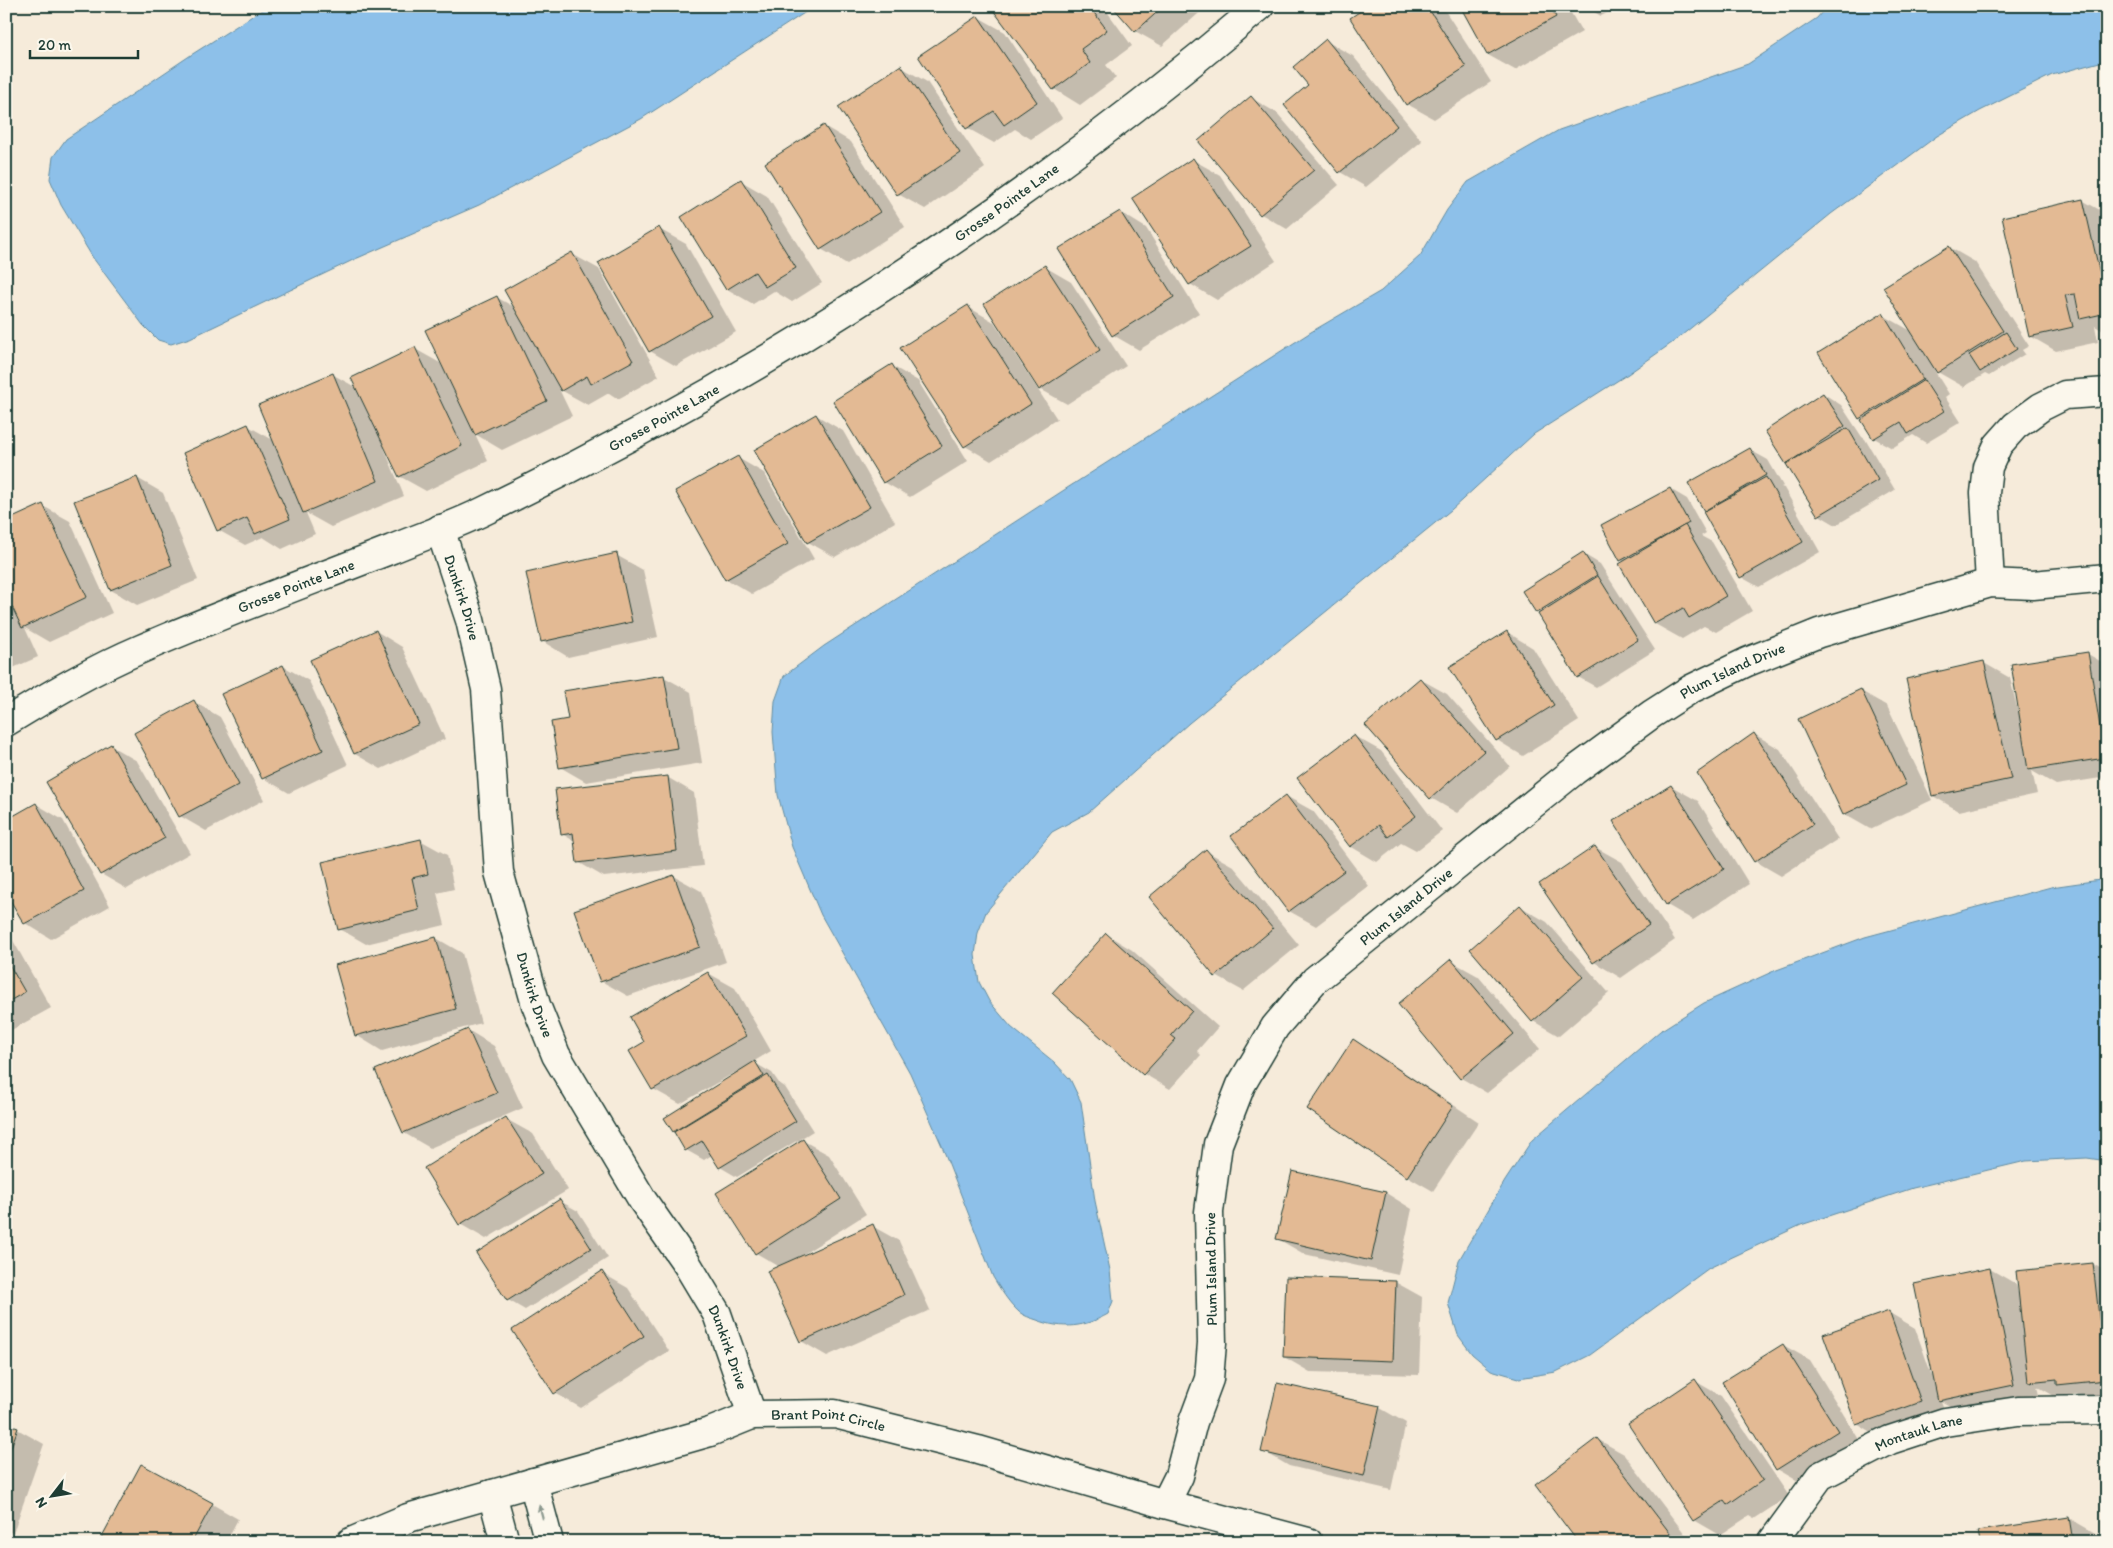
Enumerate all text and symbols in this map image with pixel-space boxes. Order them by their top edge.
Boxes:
scale bar [30,28,138,60]
text: 20 m [38,36,72,54]
street label: Grosse Pointe Lane [951,159,1062,246]
street label: Grosse Pointe Lane [605,380,722,455]
street label: Dunkirk Drive [440,552,483,642]
street label: Grosse Pointe Lane [235,555,357,617]
street label: Plum Island Drive [1676,639,1788,703]
street label: Plum Island Drive [1356,864,1456,949]
street label: Dunkirk Drive [513,950,557,1040]
street label: Plum Island Drive [1201,1212,1221,1326]
street label: Dunkirk Drive [704,1301,751,1392]
street label: Brant Point Circle [771,1404,887,1435]
street label: Montauk Lane [1872,1410,1964,1455]
north arrow [28,1470,78,1520]
text: N [32,1494,51,1511]
one-way arrow [537,1504,545,1520]

